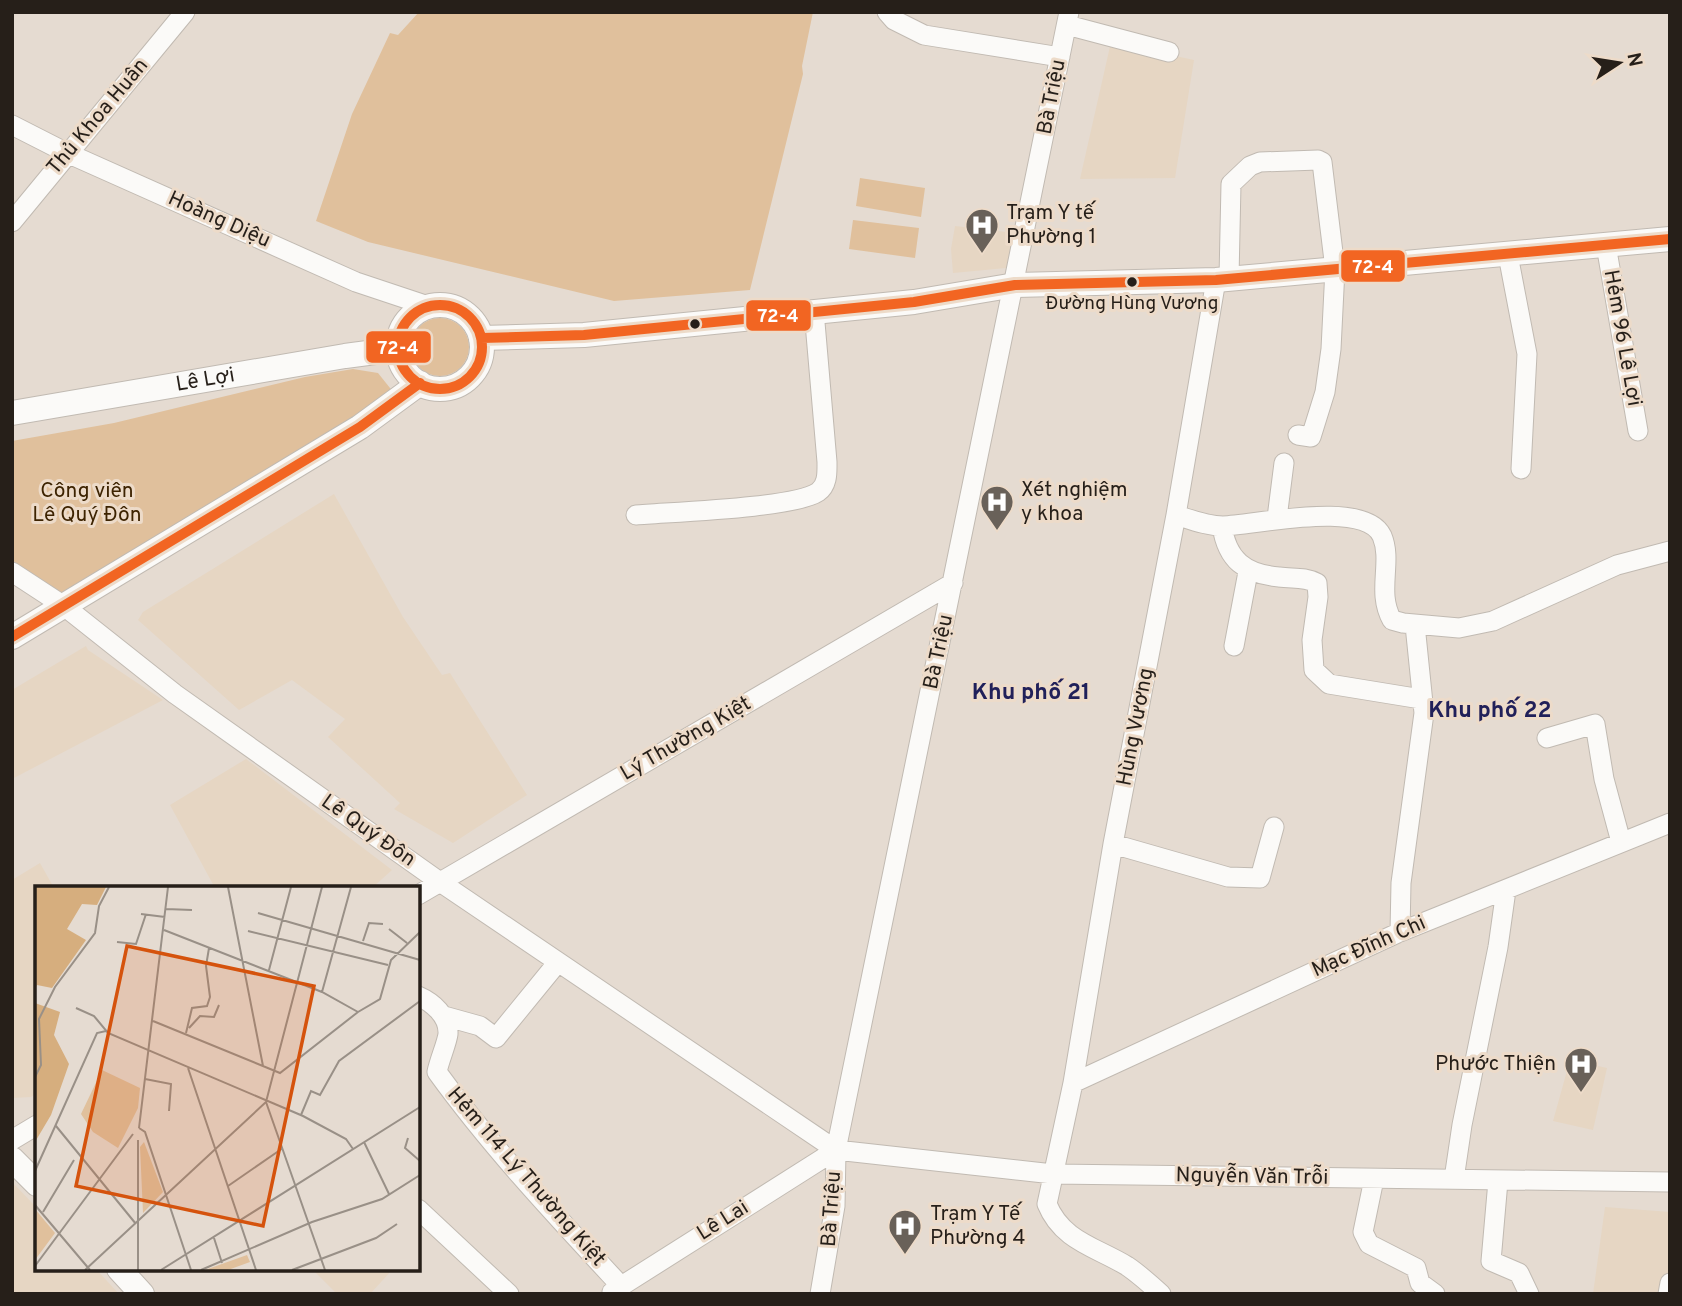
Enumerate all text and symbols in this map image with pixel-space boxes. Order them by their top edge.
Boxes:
north arrow [1584,28,1654,98]
text: N [1621,51,1647,69]
street label: Thủ Khoa Huân [41,53,155,181]
street label: Bà Triệu [1032,57,1072,137]
street label: Hoàng Diệu [164,185,274,255]
place label: Trạm Y tế Phường 1 [1006,200,1097,251]
hospital icon: Trạm Y tế Phường 1 [963,206,1001,255]
line badge: 72-4 [1340,249,1406,283]
text: 72-4 [1352,256,1394,280]
street label: Hẻm 96 Lê Lợi [1597,268,1647,408]
marker: Đường Hùng Vương [1125,275,1139,289]
place label: Đường Hùng Vương [1045,292,1219,316]
line badge: 72-4 [745,299,812,332]
text: 72-4 [757,305,799,329]
unlabelled marker [688,317,702,331]
line badge: 72-4 [365,330,432,364]
text: 72-4 [377,337,419,361]
street label: Lê Lợi [174,362,237,398]
place label: Xét nghiệm y khoa [1021,477,1128,528]
park label: Công viên Lê Quý Đôn [32,478,142,529]
hospital icon: Xét nghiệm y khoa [978,483,1016,532]
street label: Bà Triệu [918,612,960,692]
street label: Hùng Vương [1111,666,1161,788]
district label: Khu phố 21 [972,678,1090,708]
street label: Lý Thường Kiệt [616,691,756,787]
district label: Khu phố 22 [1428,696,1552,726]
street label: Lê Quý Đôn [315,789,421,873]
inset map [35,886,420,1271]
street label: Mạc Đĩnh Chi [1308,910,1430,984]
hospital icon: Phước Thiện [1562,1045,1600,1094]
place label: Phước Thiện [1435,1051,1556,1078]
street label: Hẻm 114 Lý Thường Kiệt [441,1082,611,1272]
street label: Nguyễn Văn Trỗi [1175,1161,1329,1192]
street label: Bà Triệu [816,1170,848,1248]
street label: Lê Lai [692,1195,754,1247]
place label: Trạm Y Tế Phường 4 [930,1201,1026,1252]
hospital icon: Trạm Y Tế Phường 4 [886,1207,924,1256]

